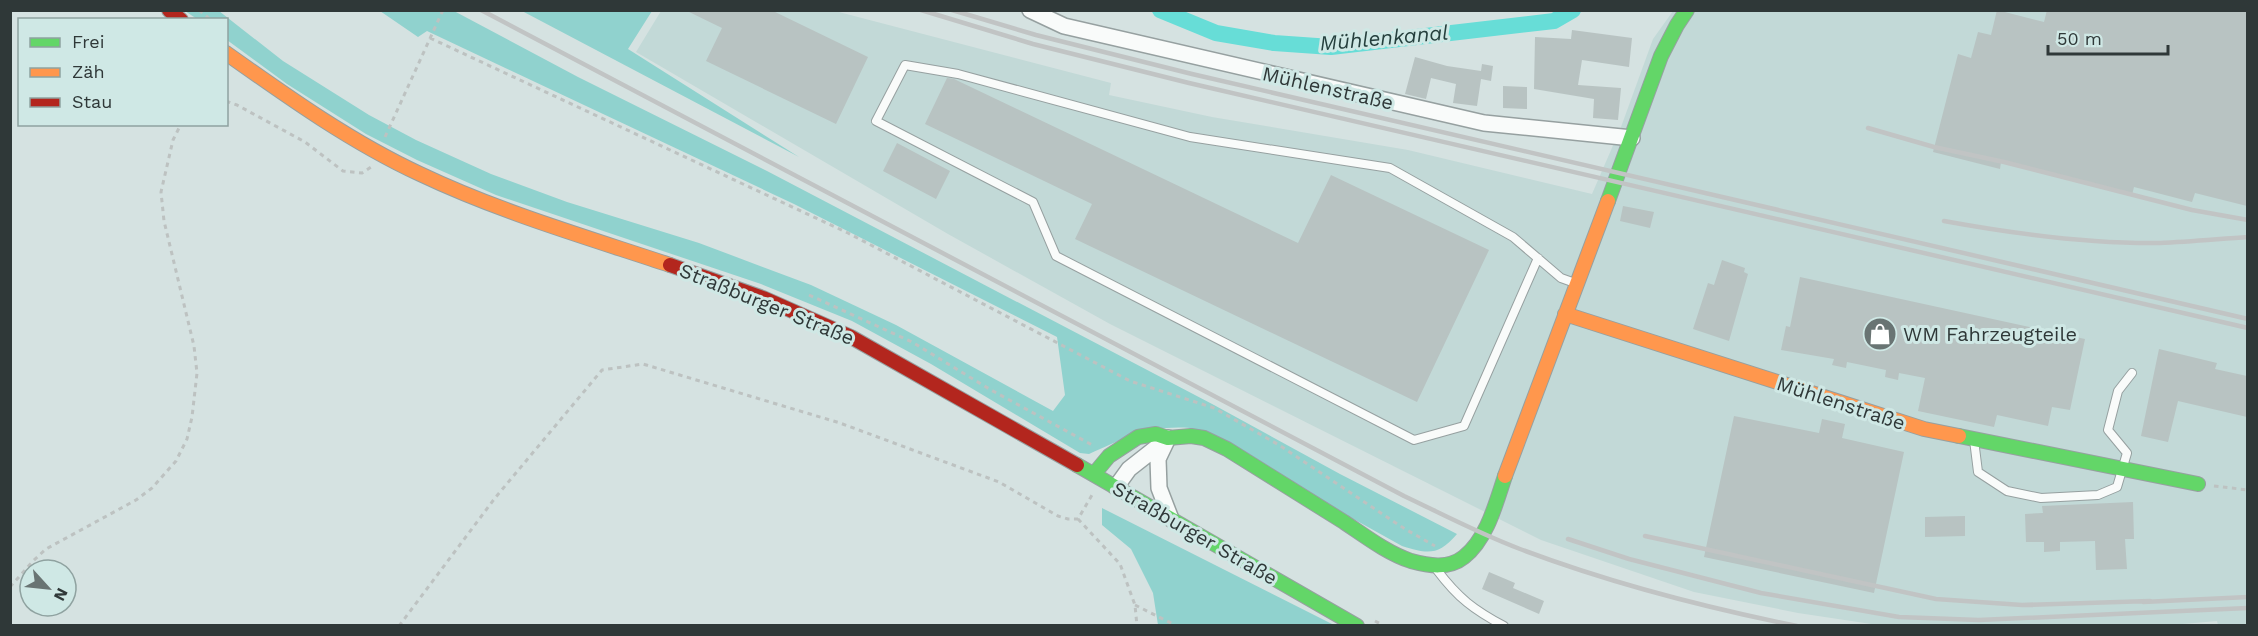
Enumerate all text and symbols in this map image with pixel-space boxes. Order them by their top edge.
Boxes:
legend [18,18,228,126]
scale bar [2048,18,2168,56]
water label: Mühlenkanal [1319,19,1449,56]
text: 50 m [2057,28,2102,49]
text: Frei [72,31,104,52]
text: Zäh [72,61,105,82]
street label: Mühlenstraße [1260,61,1396,115]
text: Stau [72,91,112,112]
street label: Straßburger Straße [676,258,858,350]
shop icon: WM Fahrzeugteile [1862,316,1898,352]
place label: WM Fahrzeugteile [1903,322,2077,346]
street label: Mühlenstraße [1774,371,1908,435]
street label: Straßburger Straße [1108,476,1282,590]
north arrow [18,558,78,618]
text: N [50,585,72,604]

